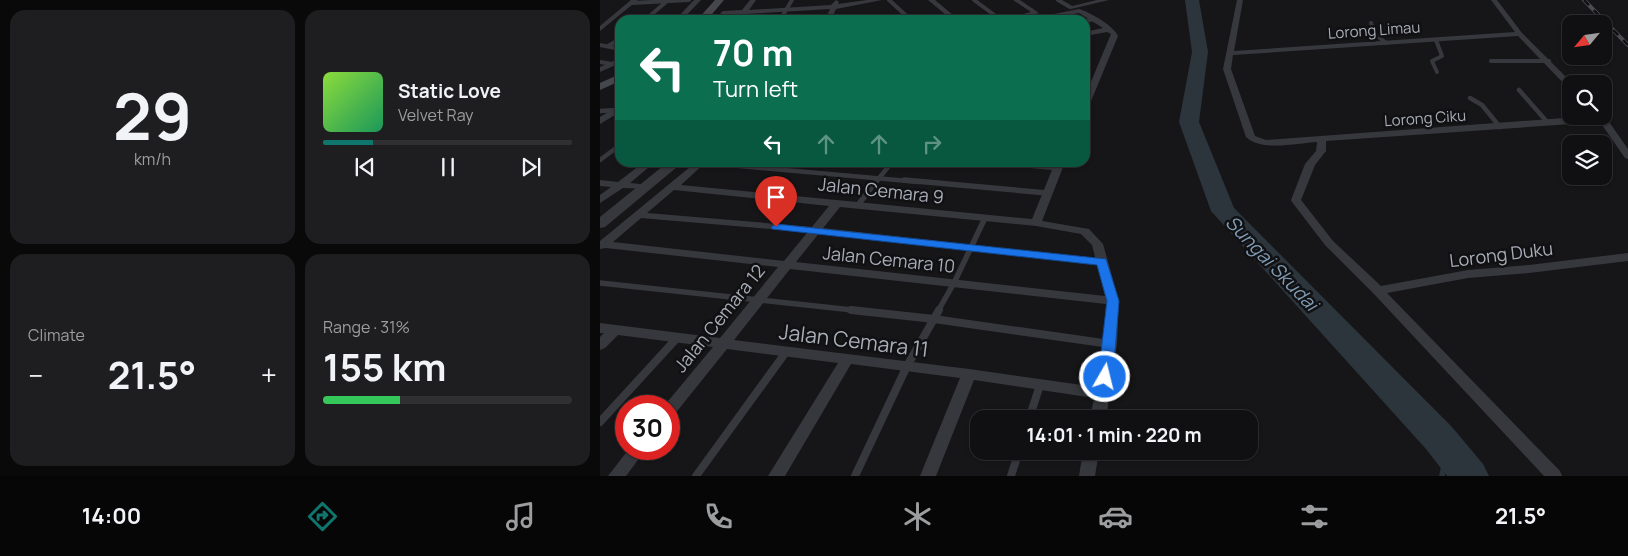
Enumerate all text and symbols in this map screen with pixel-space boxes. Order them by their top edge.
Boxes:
north arrow [1562,15,1612,65]
map controls [1562,15,1612,185]
street label: Lorong Limau [1327,16,1421,44]
text: 70 m [713,29,793,77]
icon: left [630,35,695,100]
text: 29 [113,71,192,160]
text: Turn left [713,74,798,104]
button: search [1562,75,1612,125]
text: Static Love [398,78,501,104]
text: Velvet Ray [398,104,474,126]
street label: Lorong Ciku [1383,105,1467,131]
icon: left [759,130,787,158]
icon: ahead [812,130,840,158]
icon: ahead [865,130,893,158]
icon: right [918,130,946,158]
button: layers [1562,135,1612,185]
text: km/h [134,148,171,170]
icon: previous [351,153,379,181]
icon: pause [434,153,462,181]
icon: next [517,153,545,181]
street label: Jalan Cemara 9 [817,171,945,209]
pin [755,176,797,227]
icon: arrive [762,183,790,211]
water label: Sungai Skudai [1220,210,1326,318]
street label: Lorong Duku [1448,236,1554,272]
street label: Jalan Cemara 10 [822,240,956,278]
street label: Jalan Cemara 12 [668,259,770,377]
text: Range · 31% [323,316,410,338]
street label: Jalan Cemara 11 [778,317,930,363]
text: Climate [28,324,85,346]
text: 155 km [323,340,446,392]
text: 21.5° [108,348,196,400]
position arrow [1078,350,1130,402]
text: − [28,356,43,394]
text: + [261,356,277,394]
speed limit sign: 30 [615,395,680,460]
text: 14:01 · 1 min · 220 m [1027,422,1201,448]
icon: directions [305,499,340,534]
icon: music [503,499,538,534]
icon: phone [701,499,736,534]
icon: climate [900,499,935,534]
icon: car [1098,499,1133,534]
icon: filters [1297,499,1332,534]
text: 14:00 [82,501,141,531]
text: 21.5° [1495,501,1546,531]

